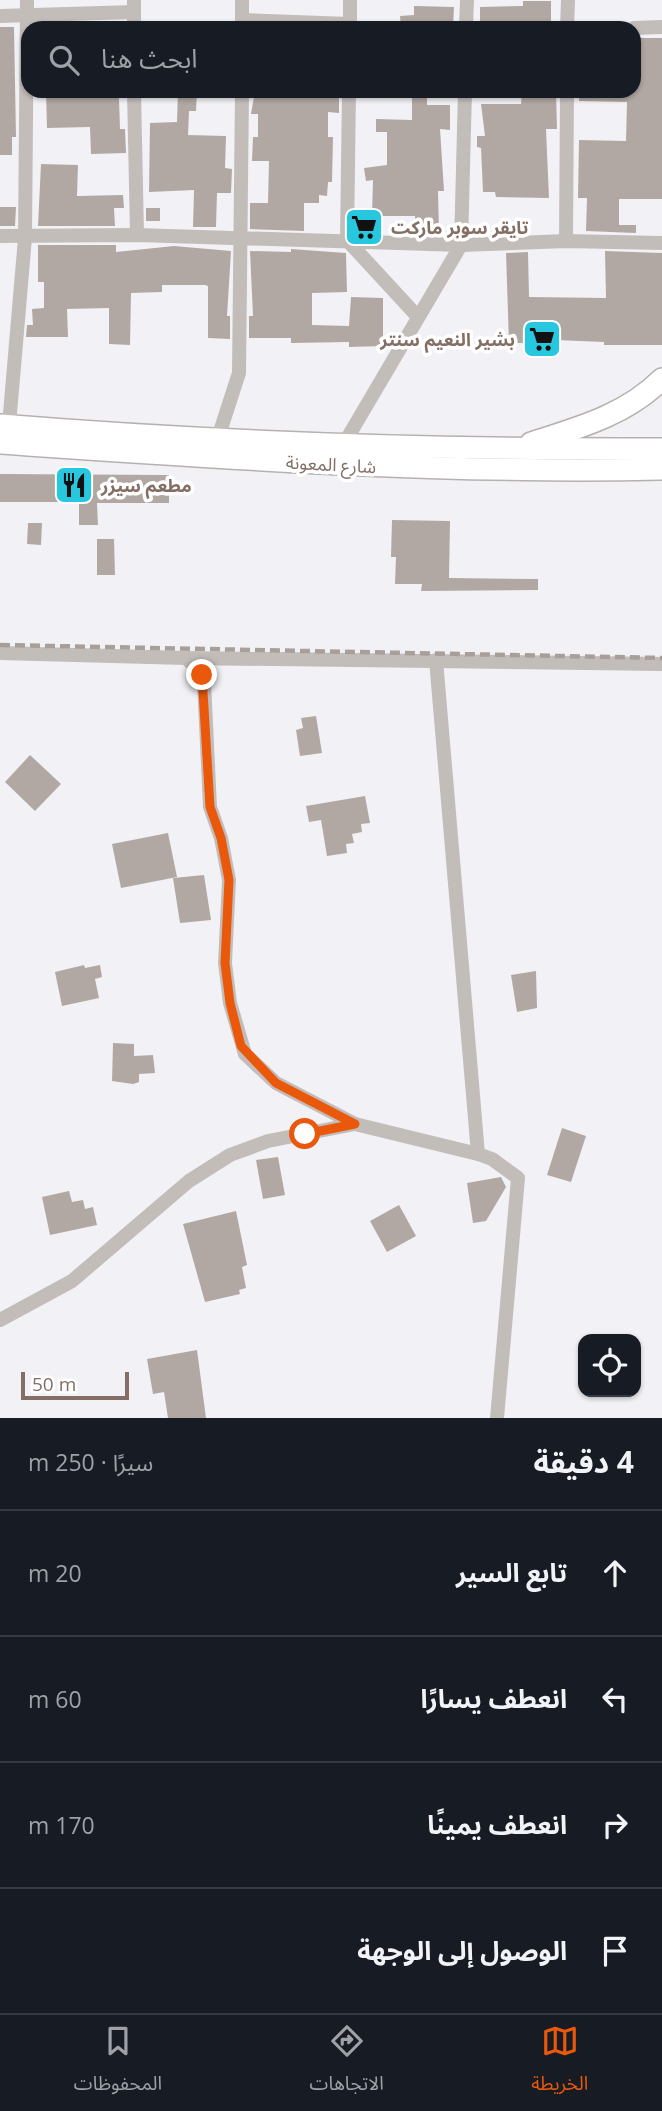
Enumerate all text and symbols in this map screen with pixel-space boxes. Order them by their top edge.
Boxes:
search box [21,21,641,98]
text: ابحث هنا [101,40,197,76]
icon: search [45,41,83,79]
supermarket icon: تايقر سوبر ماركت [343,206,385,248]
place label: تايقر سوبر ماركت [391,215,529,239]
supermarket icon: بشير النعيم سنتر [521,318,563,360]
place label: بشير النعيم سنتر [379,327,515,353]
street label: شارع المعونة [285,450,377,481]
restaurant icon: مطعم سيزر [53,464,95,506]
place label: مطعم سيزر [100,473,192,499]
route end [186,659,217,690]
route start [289,1118,320,1149]
map controls [578,1334,641,1397]
button: locate [578,1334,641,1397]
scale bar [21,1369,130,1401]
text: 50 m [32,1371,76,1397]
text: 4 دقيقة [534,1441,634,1482]
text: سيرًا · 250 m [28,1446,153,1478]
text: تابع السير [456,1554,567,1590]
icon: ahead [596,1554,634,1592]
text: 20 m [28,1557,82,1589]
text: انعطف يسارًا [421,1680,567,1716]
icon: left [596,1680,634,1718]
text: 60 m [28,1683,82,1715]
text: انعطف يمينًا [427,1806,567,1842]
icon: right [596,1806,634,1844]
text: 170 m [28,1809,95,1841]
text: الوصول إلى الوجهة [357,1932,567,1968]
icon: arrive [596,1932,634,1970]
tab: المحفوظات [74,2022,162,2104]
tab: الاتجاهات [310,2022,384,2104]
tab: الخريطة [531,2022,588,2104]

